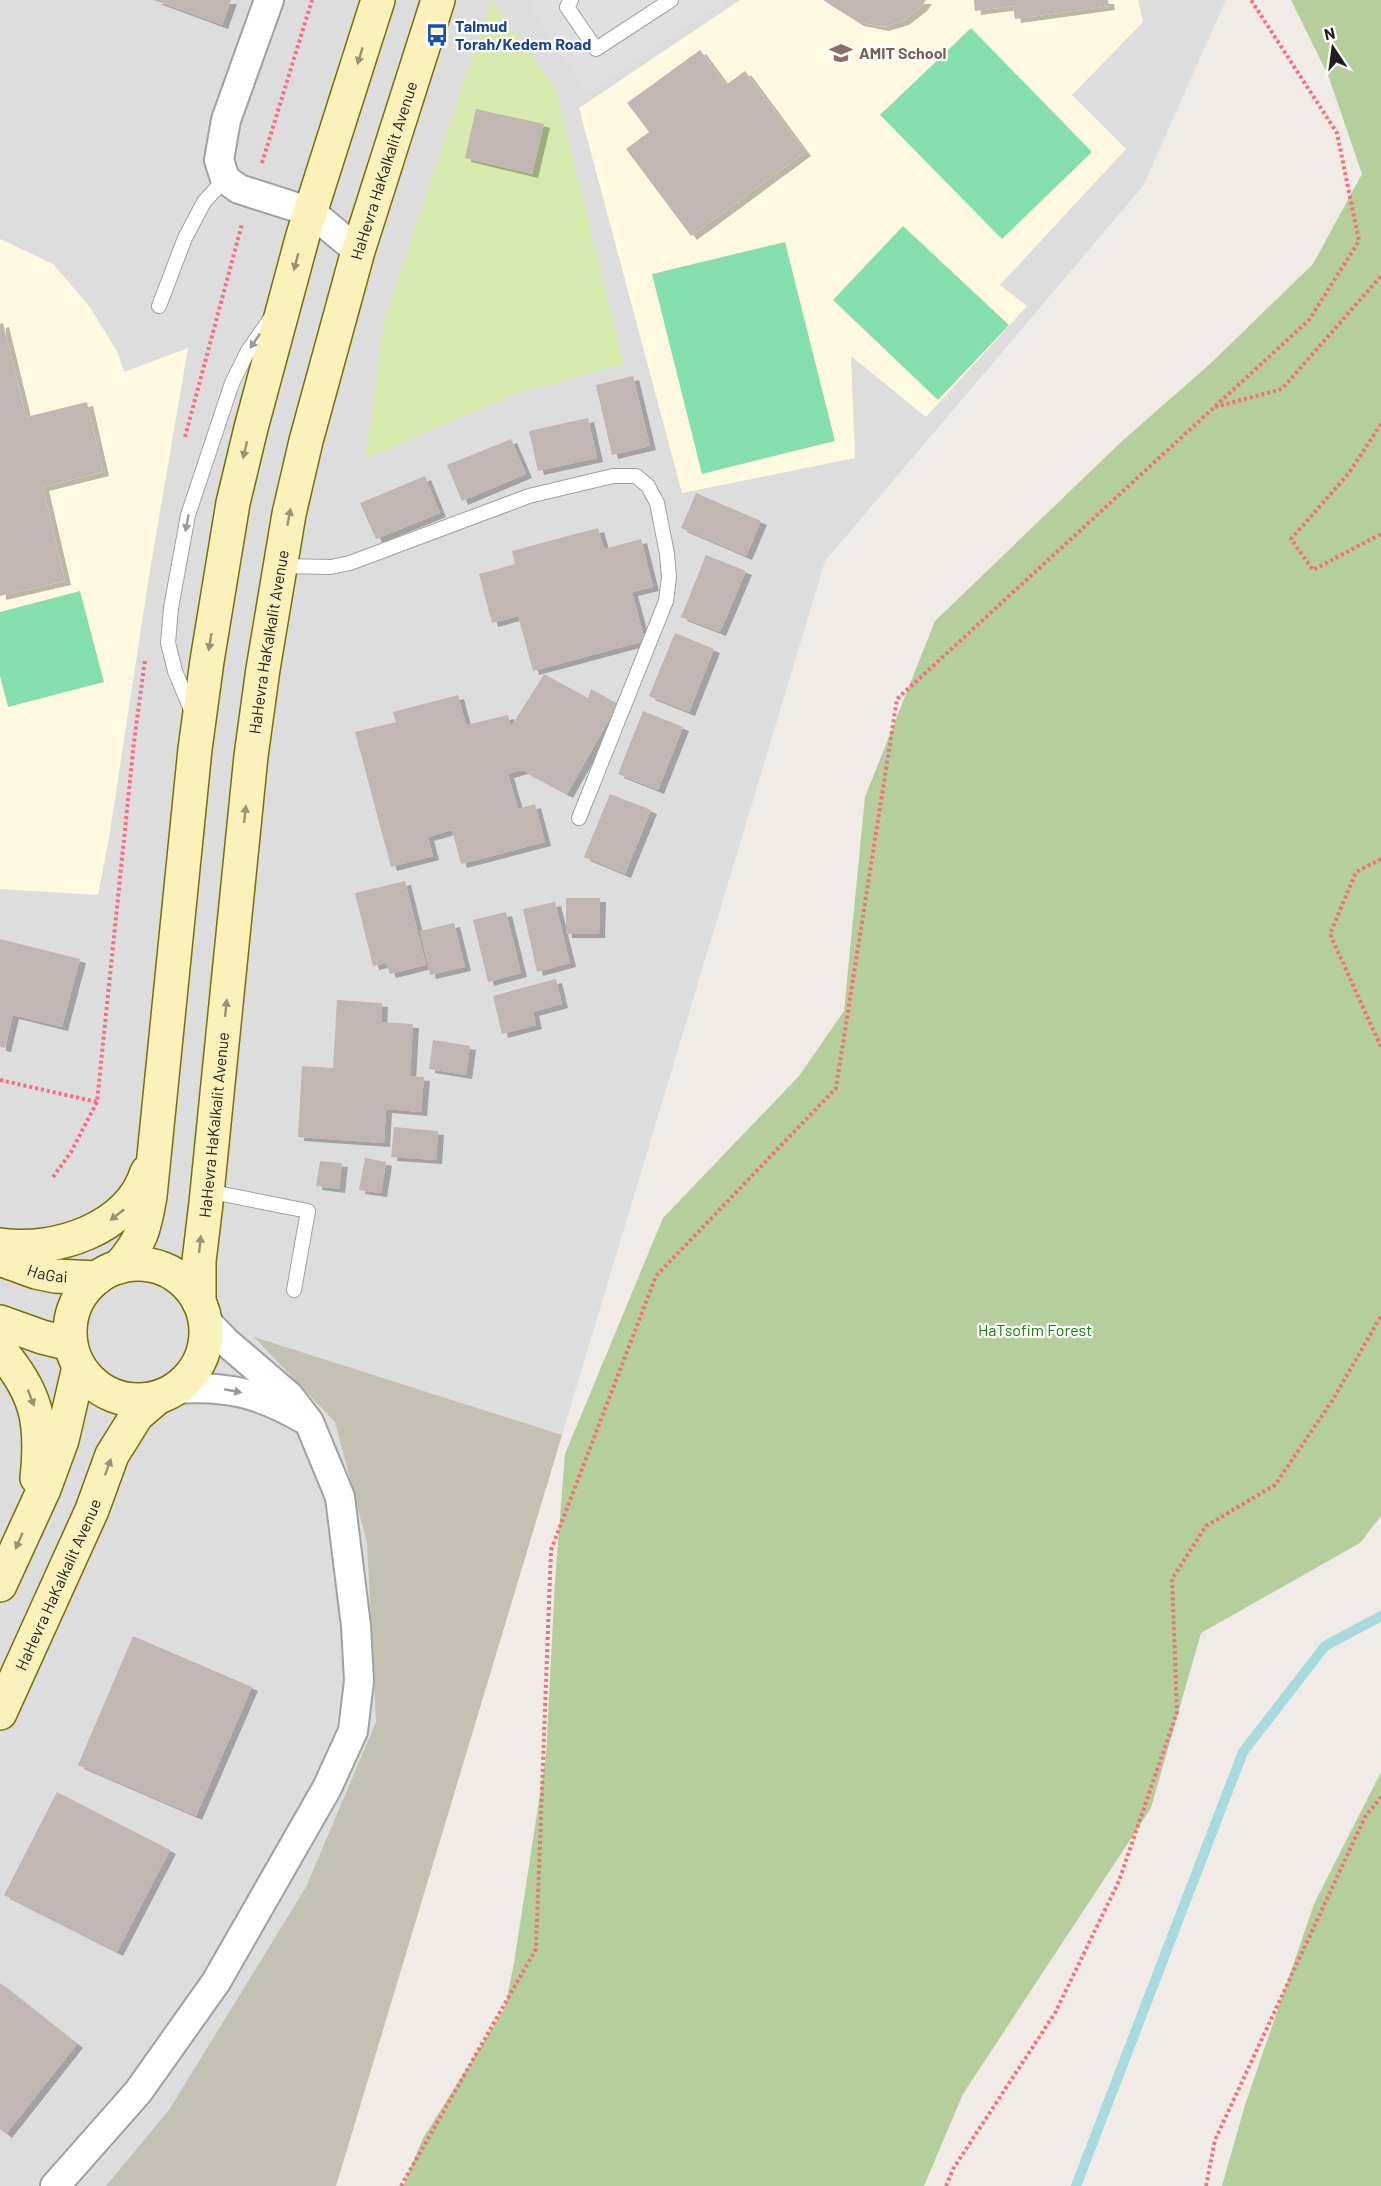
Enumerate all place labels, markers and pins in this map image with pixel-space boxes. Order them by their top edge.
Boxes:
place label: Talmud Torah/Kedem Road [455,16,591,53]
bus stop icon: Talmud Torah/Kedem Road [424,22,450,48]
school or university icon: AMIT School [828,40,854,66]
place label: AMIT School [859,43,947,62]

